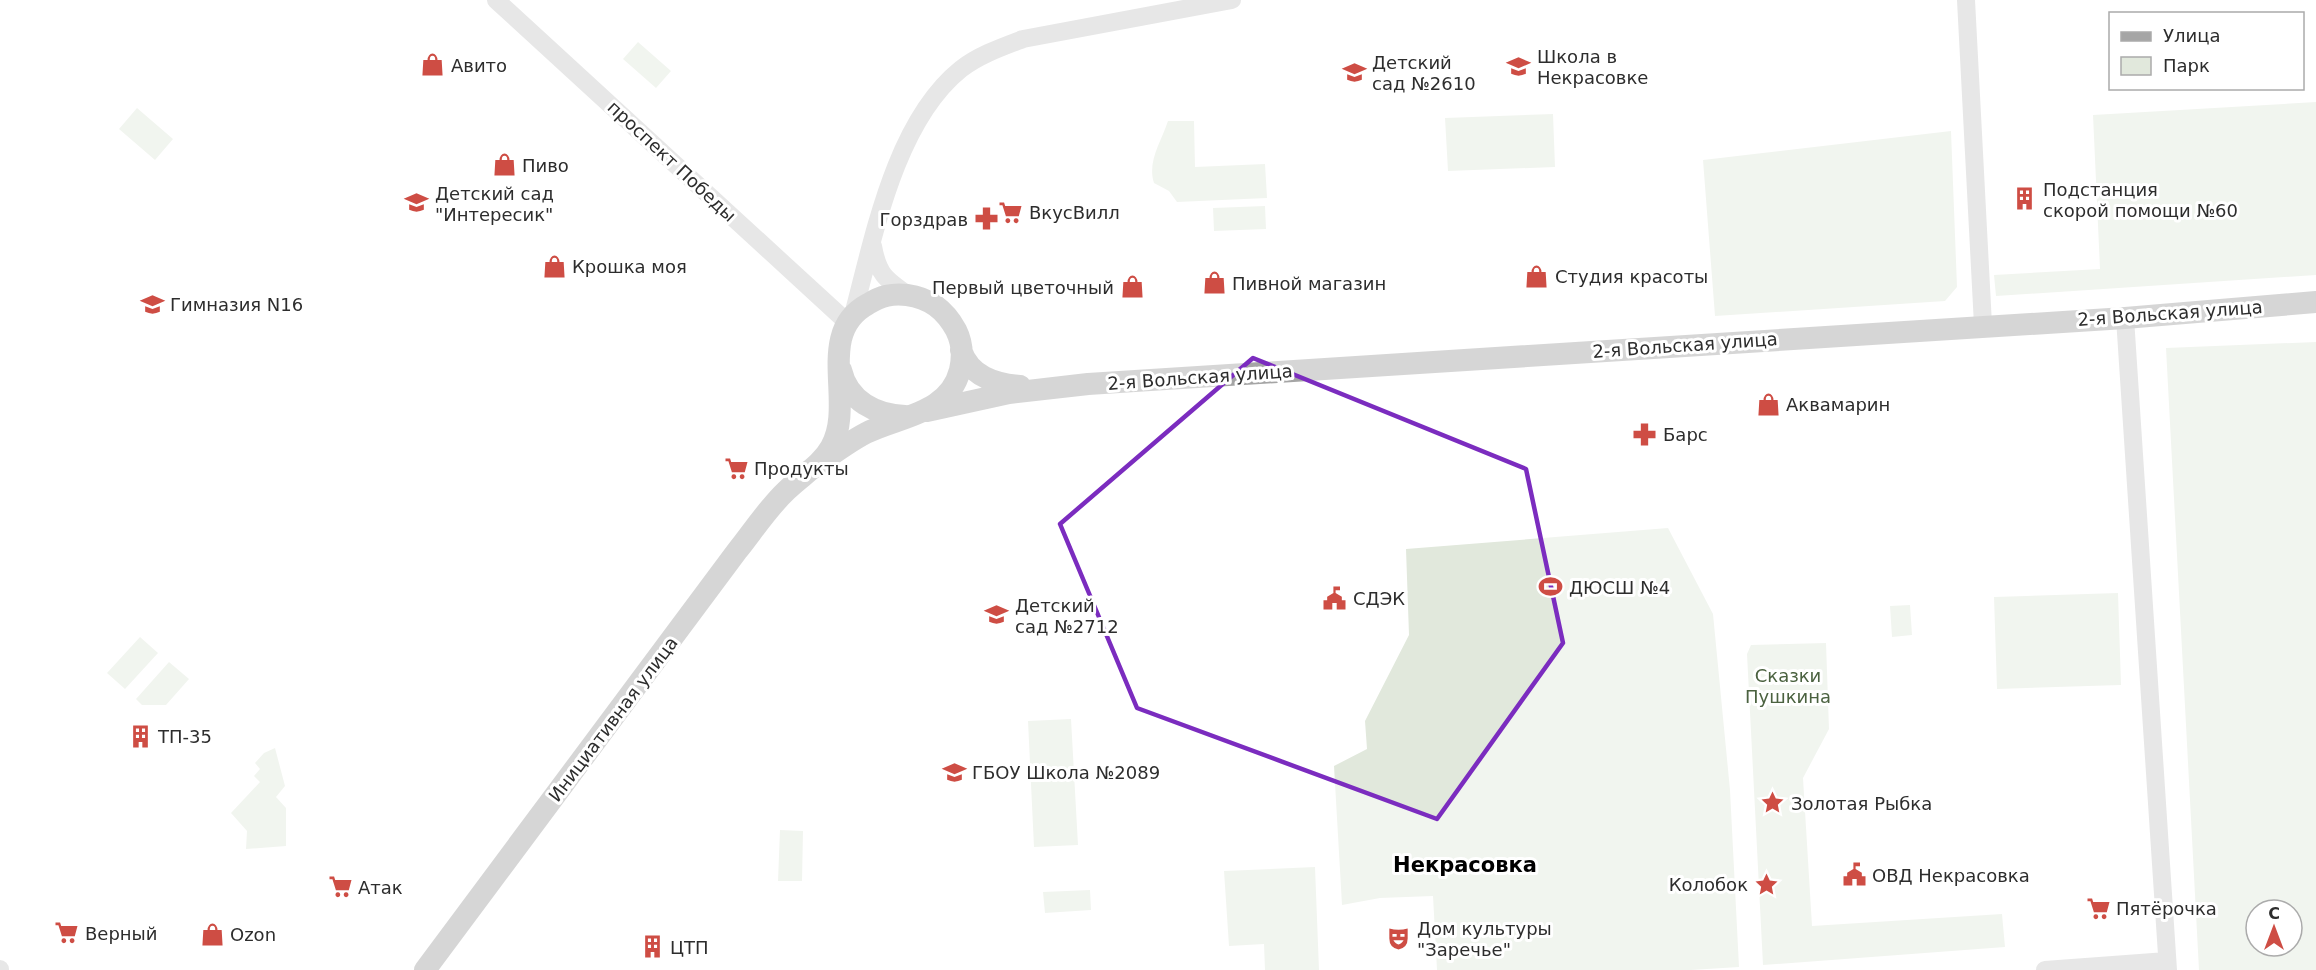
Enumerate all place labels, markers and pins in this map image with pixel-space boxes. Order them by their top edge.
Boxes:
place label: Школа в Некрасовке [1537,46,1648,88]
shop icon: Авито [420,52,446,78]
place label: Детский сад №2610 [1372,52,1476,94]
school or university icon: Школа в Некрасовке [1506,53,1532,79]
place label: Авито [451,55,507,76]
school or university icon: Детский сад №2610 [1341,59,1367,85]
shop icon: Пиво [491,152,517,178]
place label: Пиво [522,155,569,176]
place label: Подстанция скорой помощи №60 [2043,179,2238,221]
place label: Детский сад "Интересик" [435,183,554,225]
building icon: Подстанция скорой помощи №60 [2012,186,2038,212]
school or university icon: Детский сад "Интересик" [404,190,430,216]
supermarket icon: ВкусВилл [998,199,1024,225]
place label: ВкусВилл [1029,202,1120,223]
pharmacy icon: Горздрав [973,206,999,232]
place label: Горздрав [880,209,968,230]
shop icon: Крошка моя [541,253,567,279]
place label: Крошка моя [572,256,687,277]
shop icon: Студия красоты [1524,263,1550,289]
place label: Студия красоты [1555,266,1708,287]
shop icon: Пивной магазин [1201,270,1227,296]
place label: Пивной магазин [1232,273,1386,294]
shop icon: Первый цветочный [1119,274,1145,300]
place label: Первый цветочный [932,277,1114,298]
school or university icon: Гимназия N16 [139,291,165,317]
place label: Гимназия N16 [170,294,303,315]
shop icon: Аквамарин [1755,391,1781,417]
place label: Аквамарин [1786,394,1890,415]
pharmacy icon: Барс [1632,421,1658,447]
place label: Барс [1663,424,1708,445]
supermarket icon: Продукты [723,455,749,481]
place label: Продукты [754,458,849,479]
sports icon: ДЮСШ №4 [1538,574,1564,600]
place label: ДЮСШ №4 [1569,577,1670,598]
public building icon: СДЭК [1322,585,1348,611]
place label: СДЭК [1353,588,1405,609]
place label: Детский сад №2712 [1015,595,1119,637]
school or university icon: Детский сад №2712 [984,602,1010,628]
building icon: ТП-35 [127,723,153,749]
place label: ТП-35 [157,726,212,747]
school or university icon: ГБОУ Школа №2089 [941,759,967,785]
place label: ГБОУ Школа №2089 [972,762,1160,783]
place icon: Золотая Рыбка [1760,790,1786,816]
place label: Золотая Рыбка [1791,793,1932,814]
public building icon: ОВД Некрасовка [1841,862,1867,888]
place label: ОВД Некрасовка [1872,865,2030,886]
place icon: Колобок [1753,871,1779,897]
supermarket icon: Атак [327,874,353,900]
place label: Колобок [1669,874,1748,895]
place label: Атак [358,877,403,898]
supermarket icon: Пятёрочка [2085,895,2111,921]
place label: Пятёрочка [2116,898,2217,919]
place label: Дом культуры "Заречье" [1417,918,1552,960]
supermarket icon: Верный [54,920,80,946]
shop icon: Ozon [199,921,225,947]
place label: Верный [85,923,158,944]
place label: Ozon [230,924,276,945]
theatre icon: Дом культуры "Заречье" [1386,925,1412,951]
building icon: ЦТП [639,934,665,960]
place label: ЦТП [670,937,709,958]

